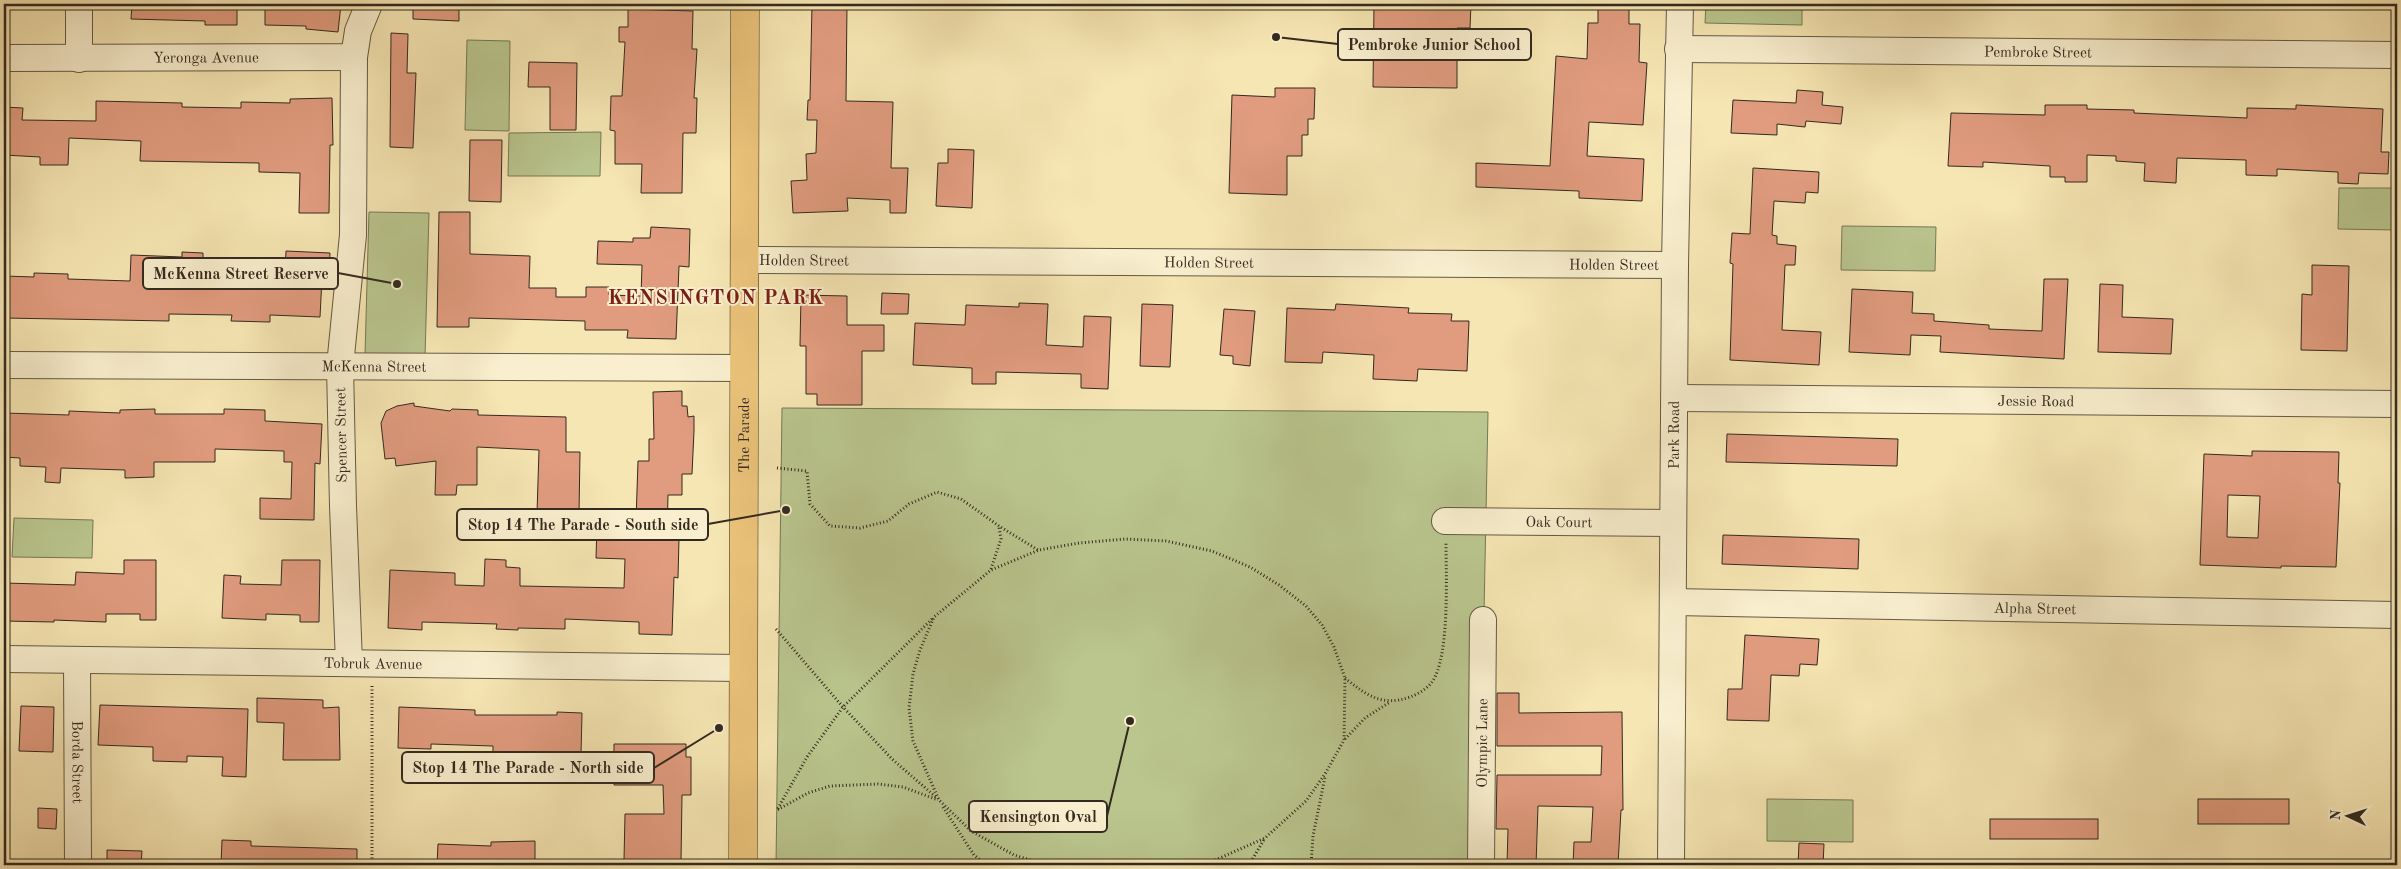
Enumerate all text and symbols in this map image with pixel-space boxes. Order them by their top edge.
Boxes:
callout: Pembroke Junior School [1338,29,1531,60]
text: Pembroke Junior School [1347,38,1521,54]
street label: Pembroke Street [1984,46,2092,61]
street label: Yeronga Avenue [153,51,259,67]
street label: Holden Street [759,254,849,270]
street label: Holden Street [1164,256,1254,272]
callout: McKenna Street Reserve [143,258,338,289]
street label: Holden Street [1569,258,1659,274]
text: McKenna Street Reserve [153,267,329,283]
district label: KENSINGTON PARK [608,289,824,309]
street label: McKenna Street [321,360,427,376]
street label: Spencer Street [334,387,351,483]
street label: Jessie Road [1998,395,2075,410]
street label: The Parade [738,397,753,473]
street label: Park Road [1668,401,1683,469]
callout: Stop 14 The Parade - South side [457,509,708,540]
street label: Oak Court [1525,516,1593,531]
text: Stop 14 The Parade - South side [467,518,699,534]
street label: Alpha Street [1993,602,2077,618]
street label: Tobruk Avenue [324,657,422,673]
street label: Olympic Lane [1476,698,1491,788]
street label: Borda Street [68,720,84,804]
callout: Stop 14 The Parade - North side [402,752,654,783]
text: Stop 14 The Parade - North side [412,761,644,777]
north arrow [2324,792,2374,842]
callout: Kensington Oval [969,801,1107,832]
text: N [2329,809,2343,821]
text: Kensington Oval [979,810,1097,826]

